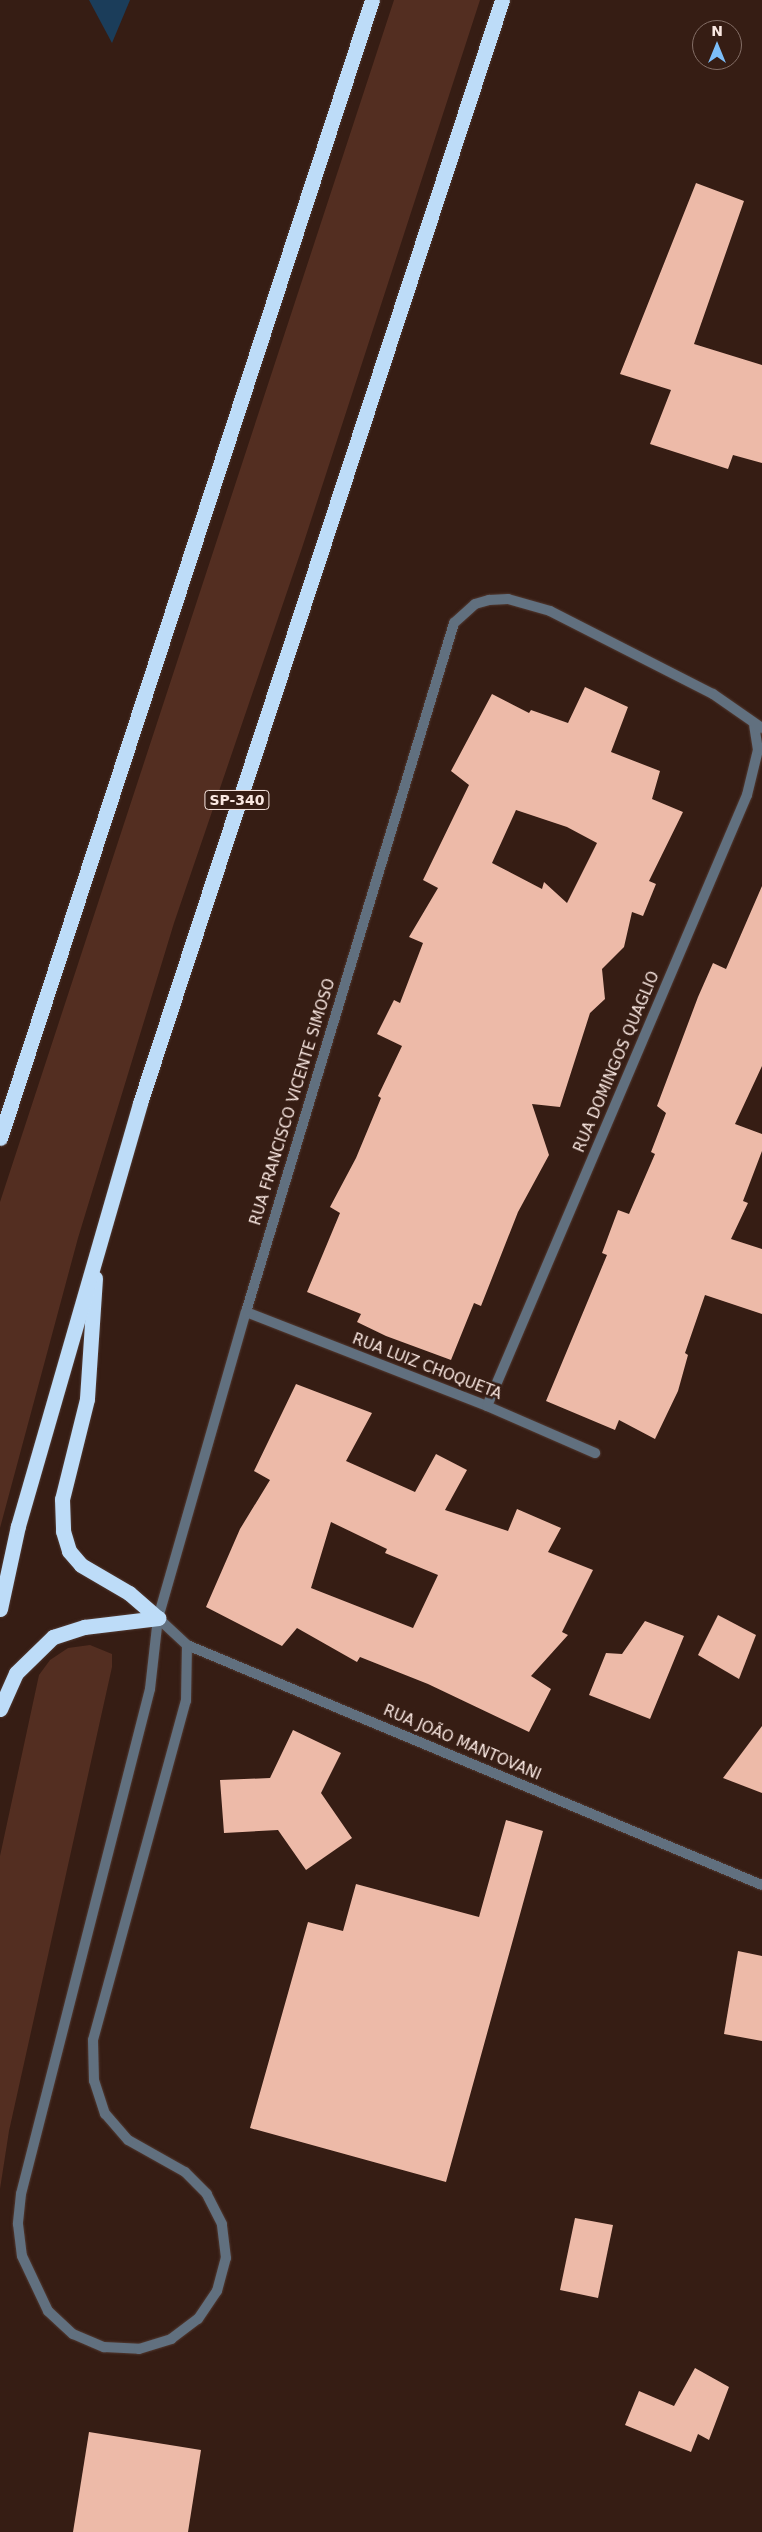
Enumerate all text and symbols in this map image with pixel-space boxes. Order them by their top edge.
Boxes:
north arrow [692,20,742,70]
text: N [711,23,723,39]
road number: SP-340 [203,788,271,812]
street label: RUA DOMINGOS QUAGLIO [571,969,663,1155]
street label: RUA FRANCISCO VICENTE SIMOSO [247,976,339,1228]
street label: RUA LUIZ CHOQUETA [350,1330,504,1404]
street label: RUA JOÃO MANTOVANI [381,1702,543,1784]

